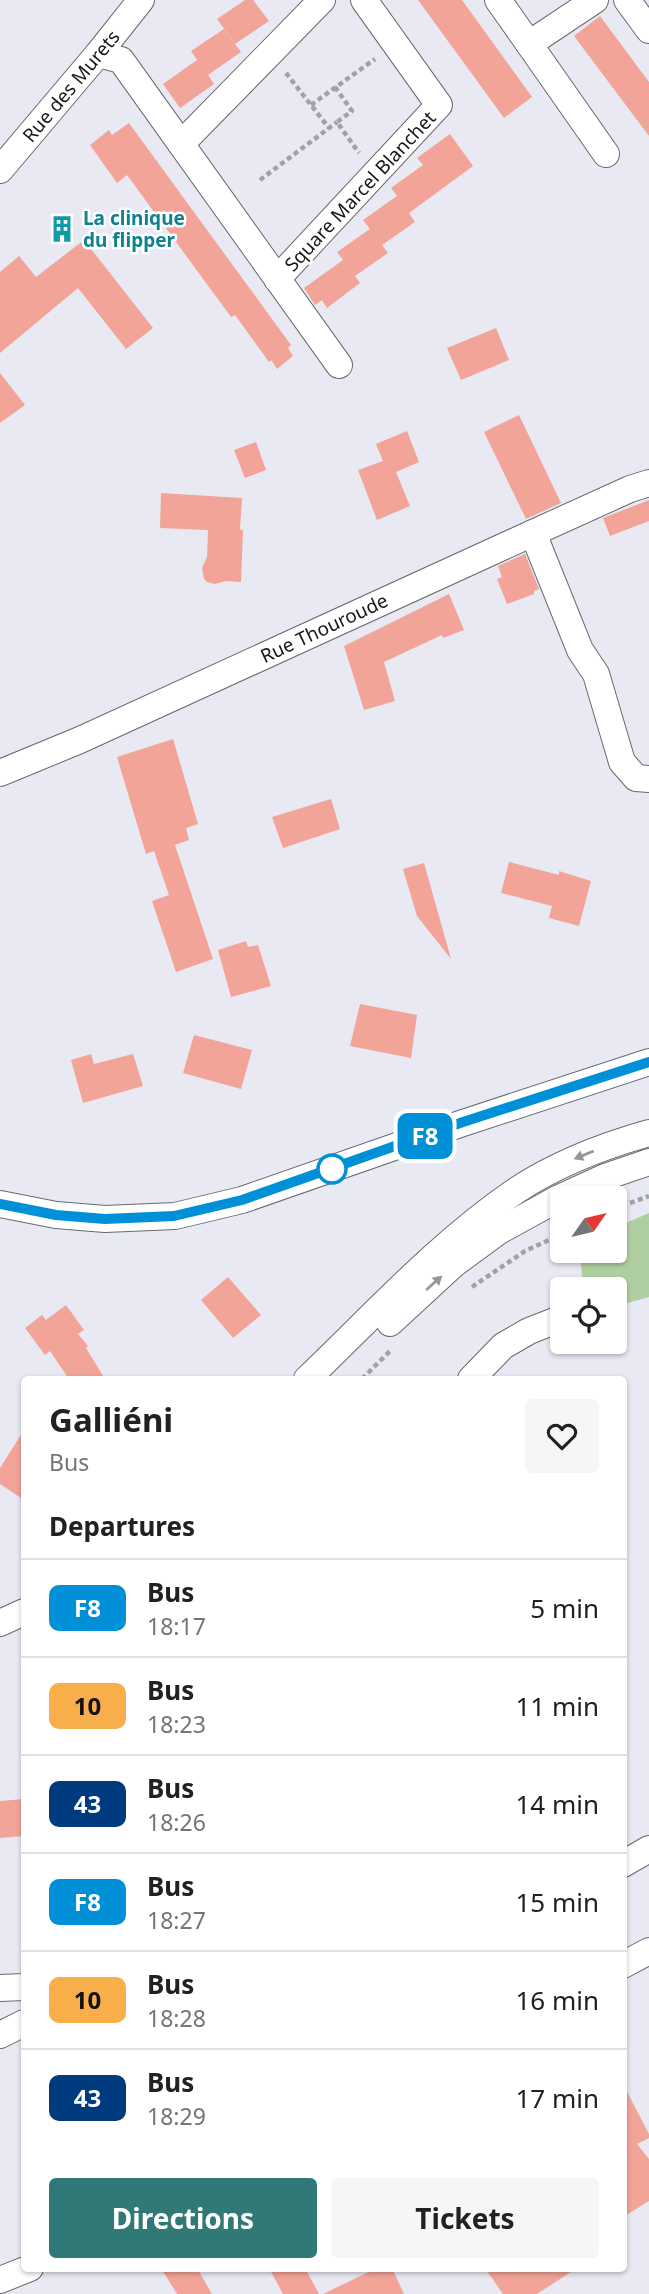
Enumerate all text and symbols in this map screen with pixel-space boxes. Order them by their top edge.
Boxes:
street label: Rue des Murets [16,24,126,148]
street label: Square Marcel Blanchet [279,105,441,277]
place label: La clinique du flipper [83,205,185,253]
building icon: La clinique du flipper [47,214,77,244]
street label: Rue Thouroude [256,587,392,669]
line badge: F8 [394,1113,457,1159]
text: F8 [412,1119,438,1152]
one-way arrow [574,1149,595,1160]
unlabelled marker [317,1154,347,1184]
north arrow [550,1186,626,1264]
map controls [550,1186,627,1354]
one-way arrow [425,1275,442,1291]
button: locate [550,1277,627,1354]
text: Galliéni [49,1397,173,1442]
button: heart [525,1399,599,1473]
text: Bus [49,1446,89,1478]
text: Departures [49,1508,195,1544]
text: Bus [147,1574,194,1610]
text: 5 min [530,1590,599,1626]
text: F8 [74,1591,101,1624]
text: 18:17 [147,1610,206,1642]
text: Bus [147,1672,194,1708]
text: 11 min [515,1688,599,1724]
text: 10 [74,1689,101,1722]
text: 18:23 [147,1708,206,1740]
text: Bus [147,1770,194,1806]
text: 14 min [515,1786,599,1822]
text: 43 [74,1787,101,1820]
text: 18:26 [147,1806,206,1838]
text: Bus [147,1868,194,1904]
text: 15 min [515,1884,599,1920]
text: F8 [74,1885,101,1918]
text: 18:27 [147,1904,206,1936]
text: Bus [147,1966,194,2002]
text: 16 min [515,1982,599,2018]
text: 10 [74,1983,101,2016]
text: 18:28 [147,2002,206,2034]
text: Bus [147,2064,194,2100]
text: 17 min [515,2080,599,2116]
text: 43 [74,2081,101,2114]
text: 18:29 [147,2100,206,2132]
button: Directions [49,2178,317,2258]
button: Tickets [331,2178,599,2258]

